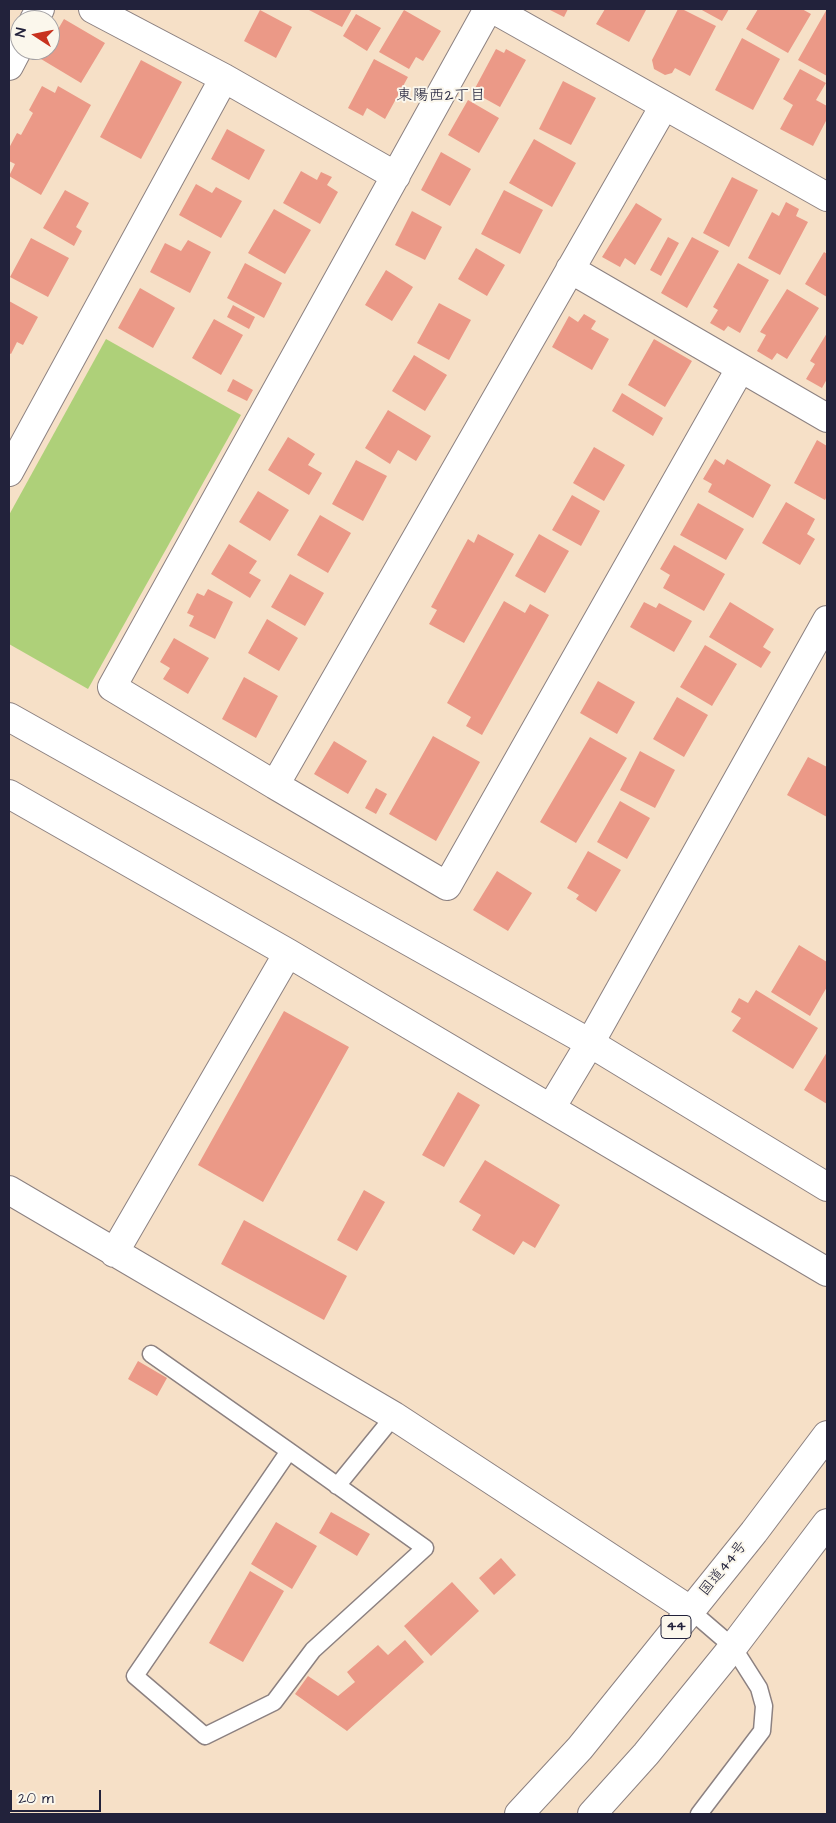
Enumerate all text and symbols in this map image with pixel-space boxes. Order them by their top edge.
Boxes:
north arrow [10,10,60,60]
text: N [11,26,32,39]
district label: 東陽西2丁目 [396,87,486,107]
street label: 国道44号 [696,1538,752,1600]
road number: 44 [661,1615,691,1638]
scale bar [12,1780,104,1812]
text: 20 m [18,1788,54,1809]

